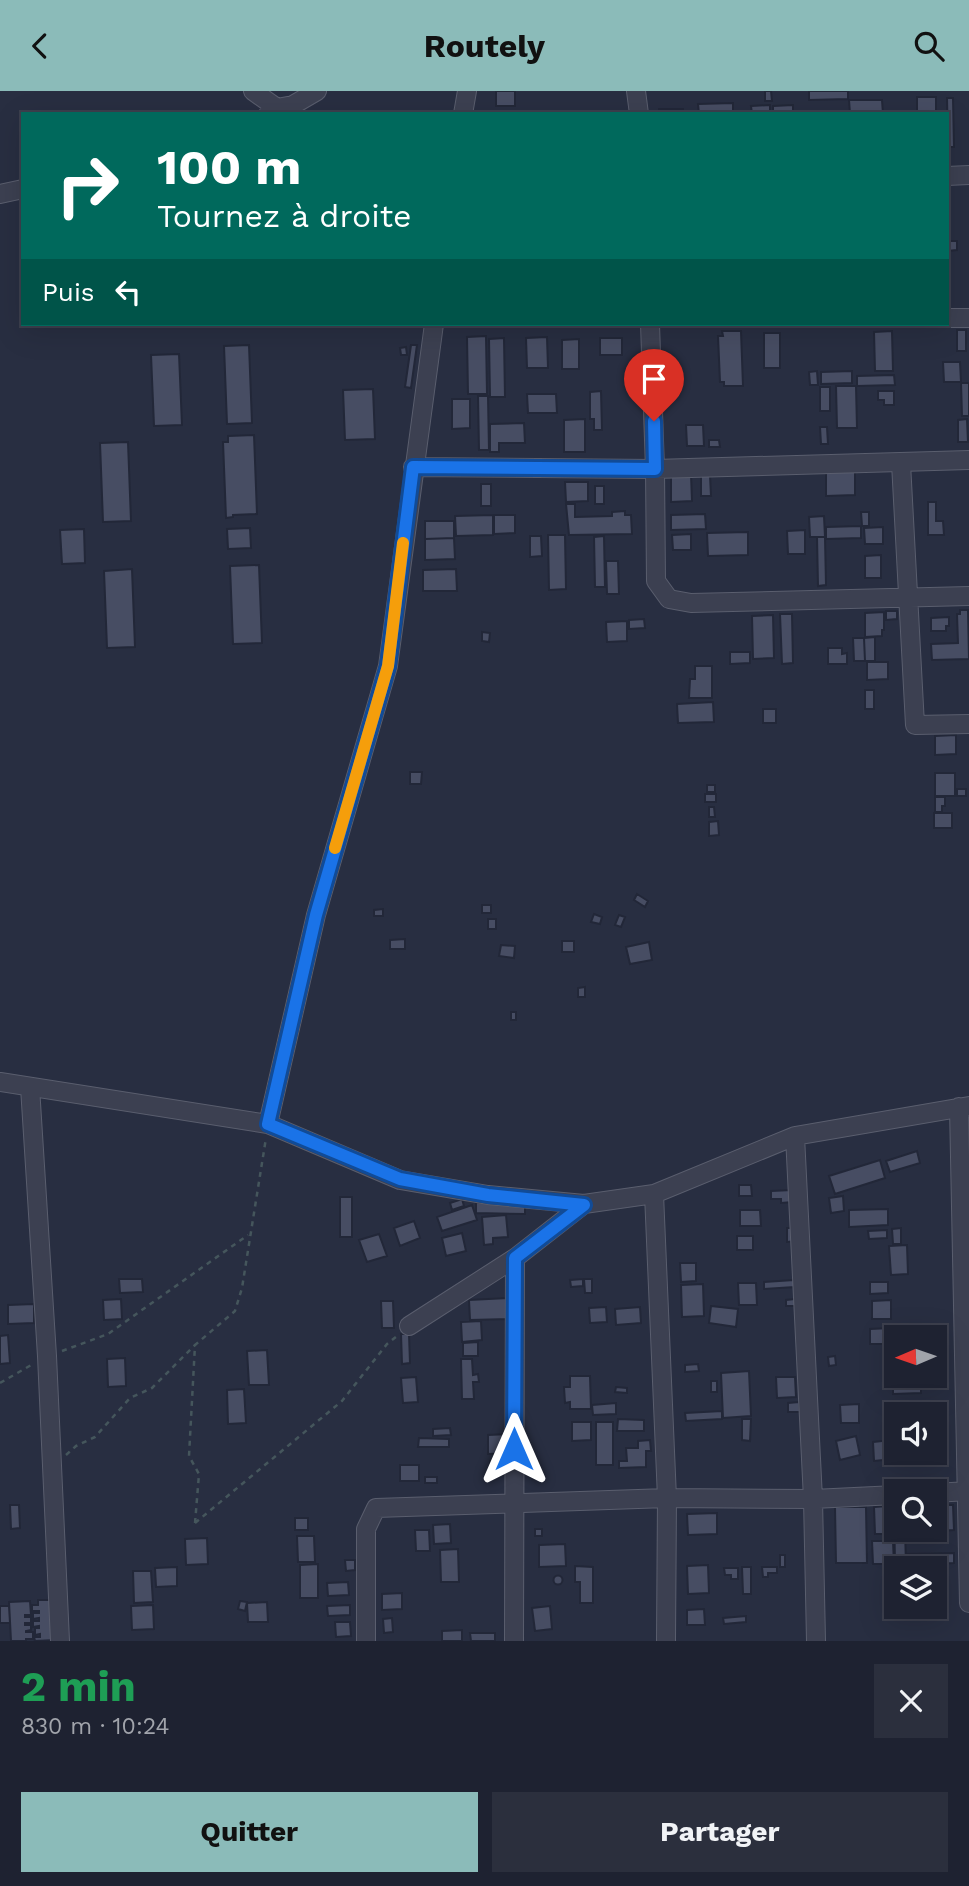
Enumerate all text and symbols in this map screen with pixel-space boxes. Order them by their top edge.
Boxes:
icon: back [21,27,59,65]
text: Routely [424,27,545,65]
icon: search [910,27,948,65]
text: 100 m [157,138,301,196]
icon: right [42,140,133,231]
text: Tournez à droite [157,197,412,235]
icon: left [109,273,147,311]
text: Puis [42,277,95,307]
pin [624,349,684,421]
icon: arrive [635,360,673,398]
north arrow [884,1325,947,1388]
map controls [884,1325,947,1619]
button: sound [884,1402,947,1465]
position arrow [477,1412,551,1486]
button: search [884,1479,947,1542]
button: layers [884,1556,947,1619]
text: 2 min [21,1662,136,1711]
button: close [874,1664,948,1738]
text: 830 m · 10:24 [21,1713,169,1740]
button: Quitter [21,1792,478,1872]
button: Partager [492,1792,948,1872]

